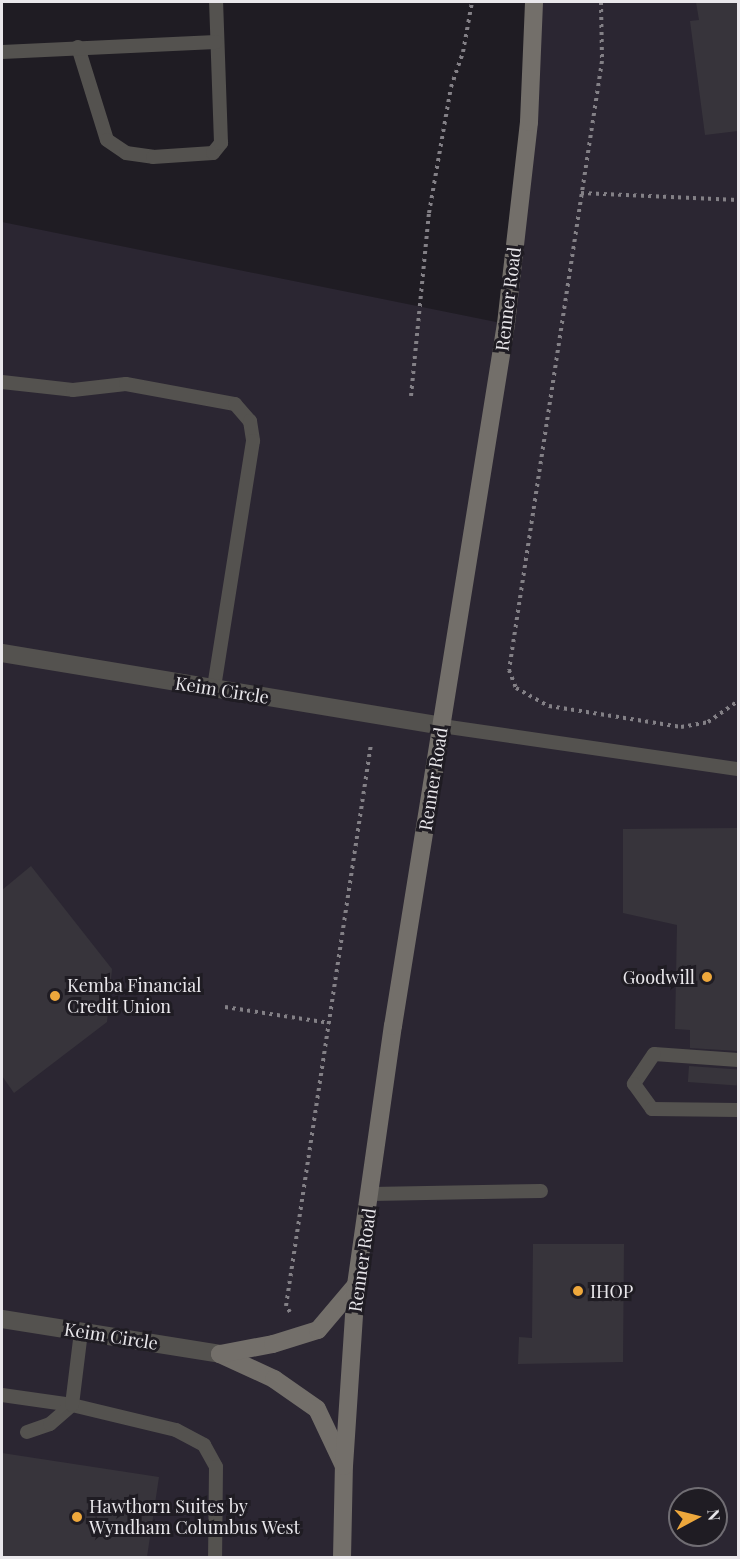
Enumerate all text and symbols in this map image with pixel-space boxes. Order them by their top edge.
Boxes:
street label: Renner Road [491,246,525,352]
street label: Keim Circle [174,672,270,708]
street label: Renner Road [414,726,452,832]
place label: Goodwill [623,966,695,988]
marker: Goodwill [700,970,714,984]
place label: Kemba Financial Credit Union [67,975,202,1018]
marker: Kemba Financial Credit Union [48,989,62,1003]
street label: Renner Road [344,1207,380,1313]
place label: IHOP [590,1280,633,1302]
marker: IHOP [571,1284,585,1298]
street label: Keim Circle [63,1318,159,1354]
north arrow [668,1487,728,1547]
place label: Hawthorn Suites by Wyndham Columbus West [89,1496,301,1538]
text: N [703,1508,726,1522]
marker: Hawthorn Suites by Wyndham Columbus West [70,1510,84,1524]

